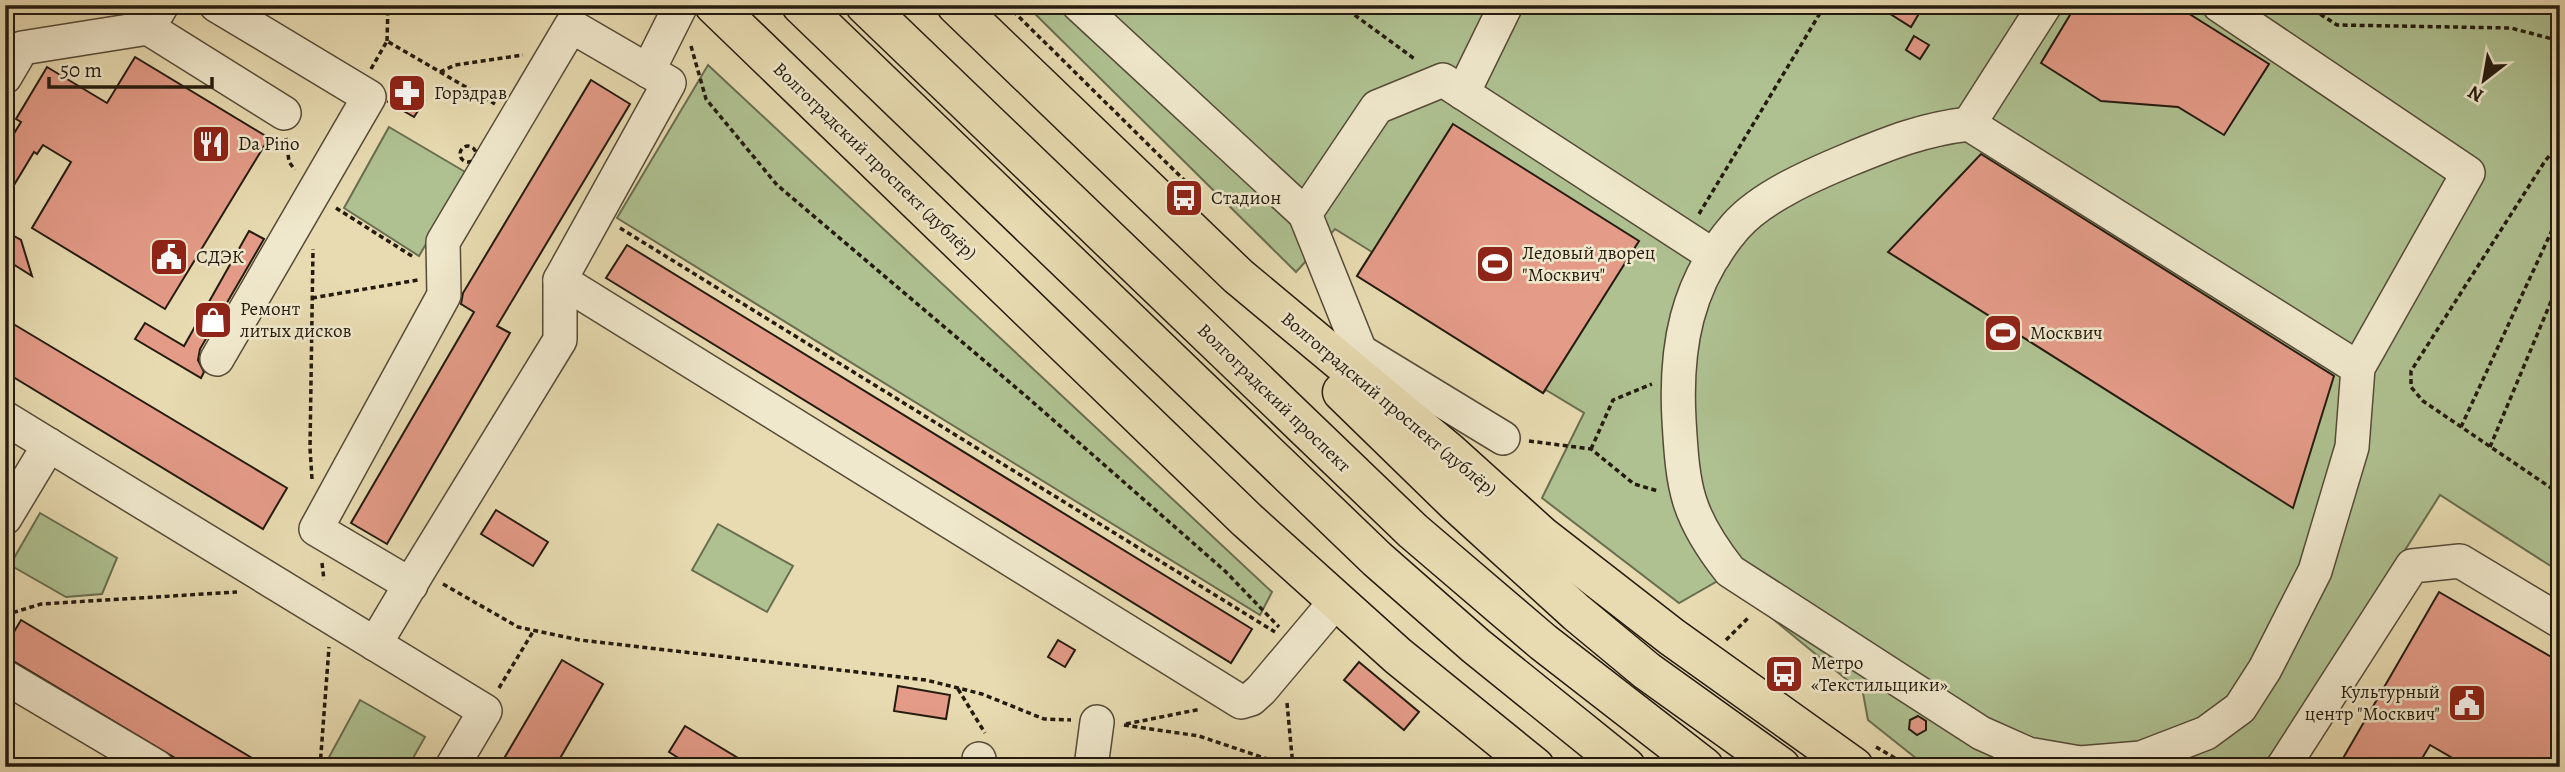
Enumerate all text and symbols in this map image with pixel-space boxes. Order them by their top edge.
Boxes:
scale bar [49,46,212,90]
north arrow [2450,46,2520,116]
text: 50 m [60,56,102,84]
street label: Волгоградский проспект (дублёр) [767,56,983,266]
pharmacy icon: Горздрав [386,72,428,114]
text: N [2463,79,2488,108]
place label: Горздрав [434,80,507,106]
restaurant icon: Da Pino [190,123,232,165]
place label: Da Pino [238,131,299,157]
bus stop icon: Стадион [1163,177,1205,219]
place label: Стадион [1211,185,1281,211]
public building icon: СДЭК [148,236,190,278]
place label: Ледовый дворец "Москвич" [1522,240,1655,288]
sports icon: Ледовый дворец "Москвич" [1474,243,1516,285]
place label: СДЭК [196,244,244,270]
place label: Ремонт литых дисков [240,296,352,344]
shop icon: Ремонт литых дисков [192,299,234,341]
street label: Волгоградский проспект (дублёр) [1276,306,1502,502]
sports icon: Москвич [1982,312,2024,354]
street label: Волгоградский проспект [1192,318,1357,479]
place label: Москвич [2030,320,2103,346]
place label: Метро «Текстильщики» [1811,650,1948,698]
bus stop icon: Метро «Текстильщики» [1763,653,1805,695]
place label: Культурный центр "Москвич" [2305,679,2440,727]
public building icon: Культурный центр "Москвич" [2446,682,2488,724]

